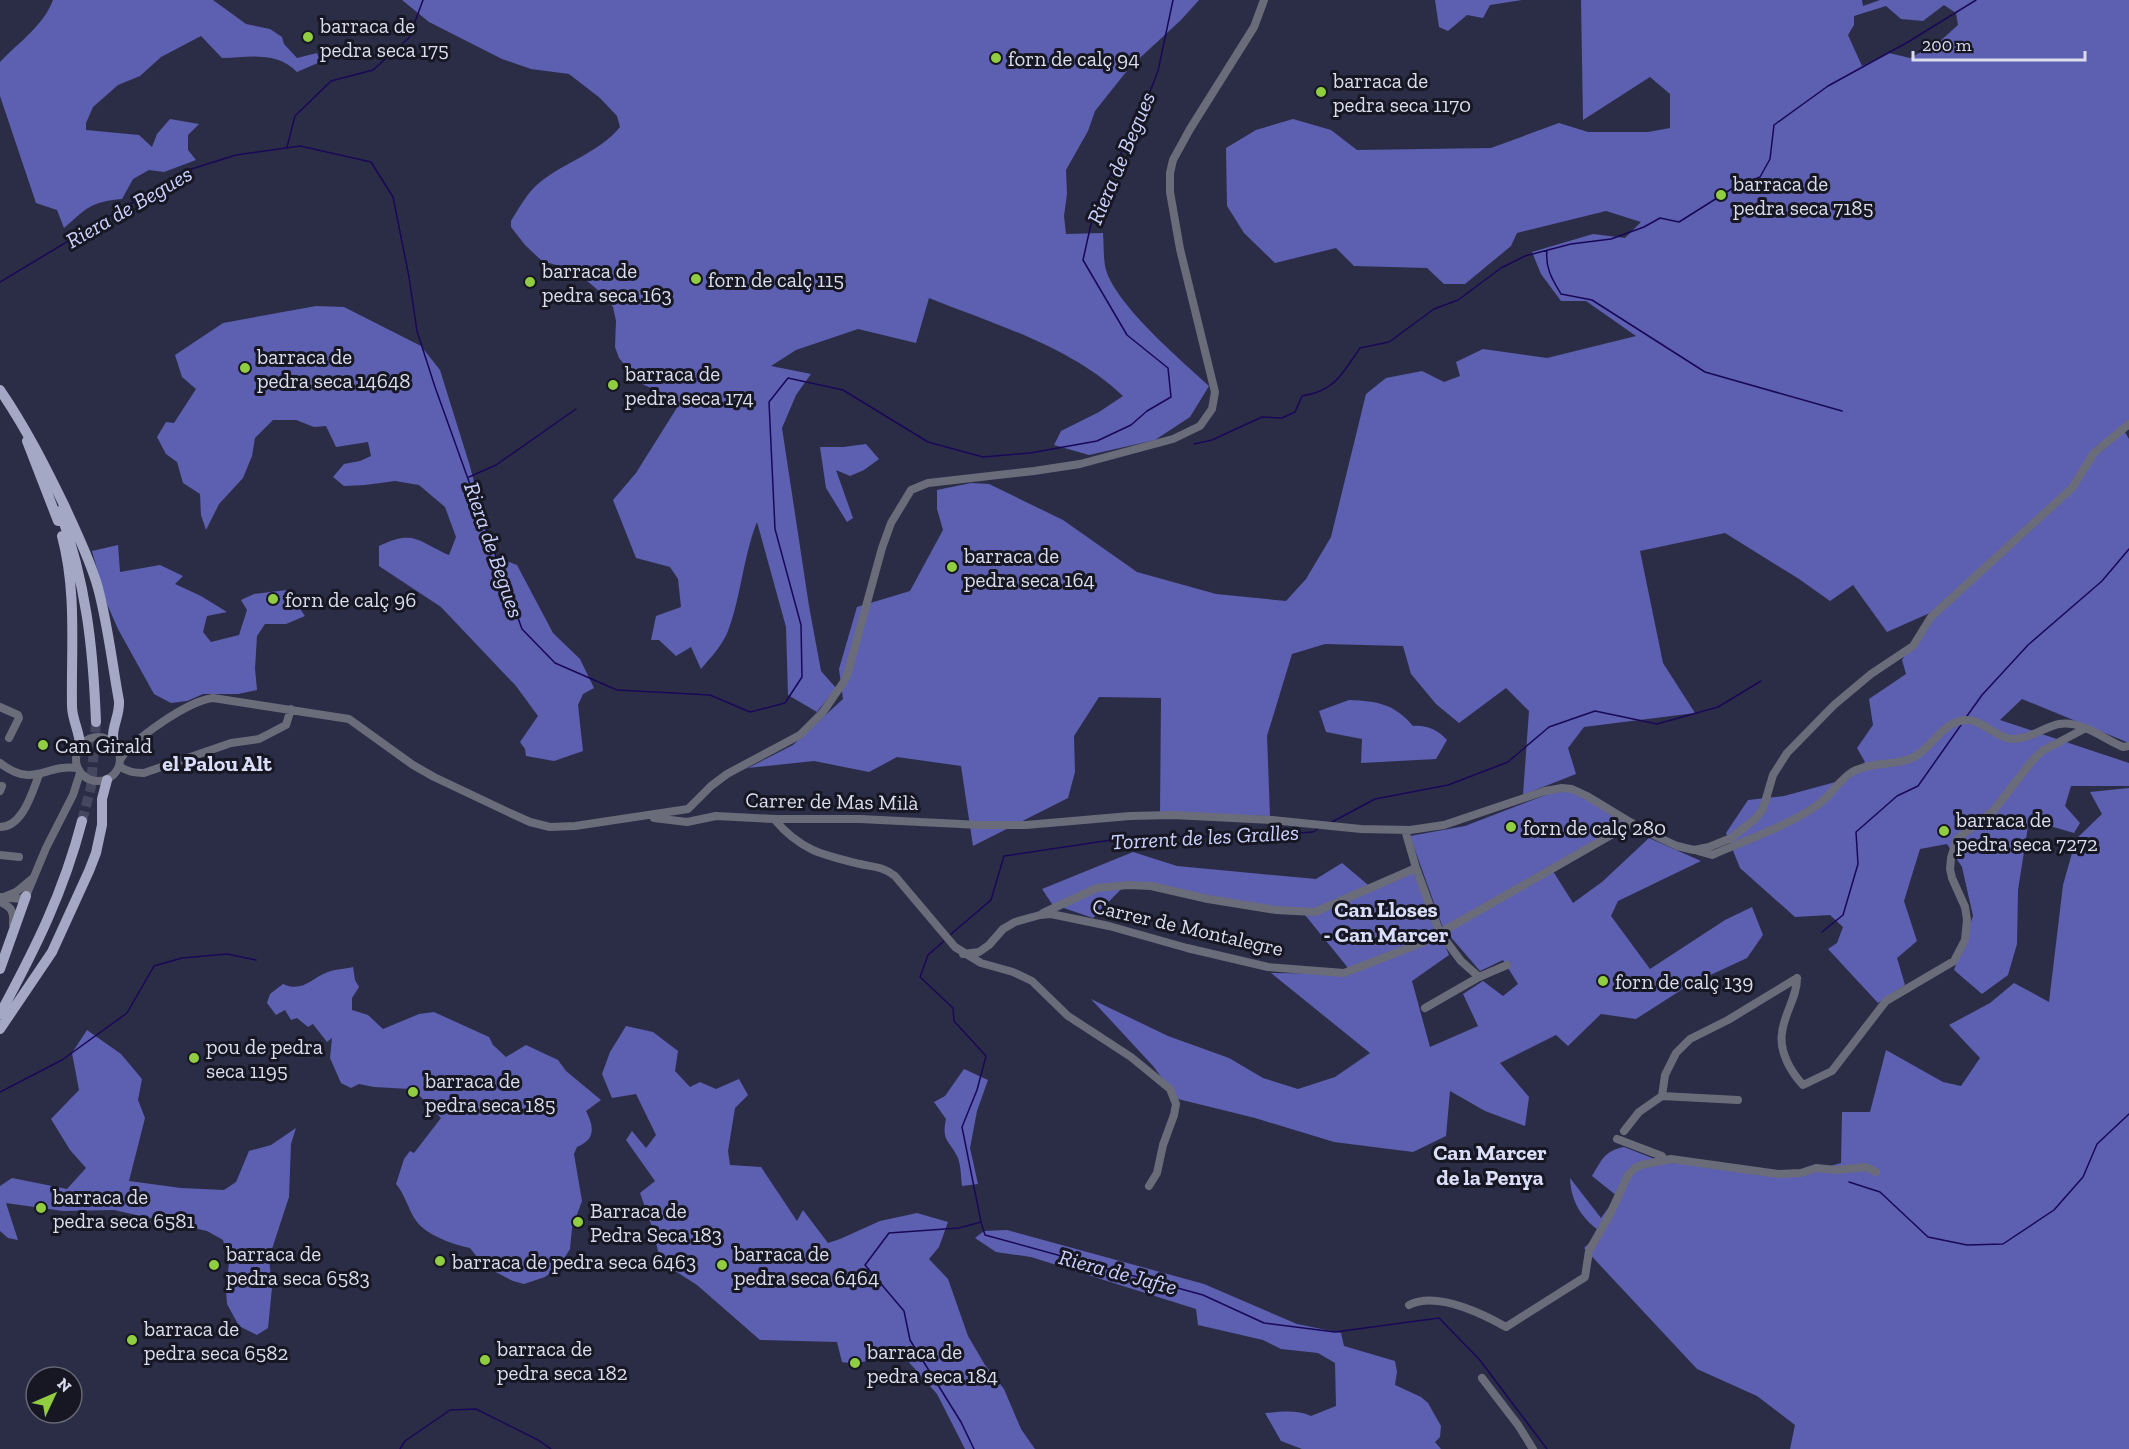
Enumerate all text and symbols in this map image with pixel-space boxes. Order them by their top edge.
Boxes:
place label: barraca de pedra seca 175 [319,13,449,62]
scale bar [1913,24,2086,62]
marker: barraca de pedra seca 175 [301,30,315,44]
text: 200 m [1922,34,1972,56]
place label: forn de calç 94 [1008,46,1139,71]
marker: forn de calç 94 [989,51,1003,65]
place label: barraca de pedra seca 1170 [1332,68,1471,117]
marker: barraca de pedra seca 1170 [1314,85,1328,99]
water label: Riera de Begues [1081,88,1161,228]
water label: Riera de Begues [61,160,197,254]
place label: barraca de pedra seca 7185 [1732,171,1873,220]
marker: barraca de pedra seca 7185 [1714,188,1728,202]
place label: barraca de pedra seca 163 [541,258,672,307]
place label: forn de calç 115 [708,267,844,292]
marker: forn de calç 115 [689,272,703,286]
marker: barraca de pedra seca 163 [523,275,537,289]
place label: barraca de pedra seca 14648 [256,344,411,393]
marker: barraca de pedra seca 14648 [238,361,252,375]
place label: barraca de pedra seca 174 [624,361,754,410]
marker: barraca de pedra seca 174 [606,378,620,392]
water label: Riera de Begues [458,479,530,621]
place label: barraca de pedra seca 164 [963,543,1095,592]
marker: barraca de pedra seca 164 [945,560,959,574]
place label: forn de calç 96 [285,587,416,612]
marker: forn de calç 96 [266,592,280,606]
place label: Can Girald [55,733,152,758]
marker: Can Girald [36,738,50,752]
district label: el Palou Alt [162,750,272,777]
street label: Carrer de Mas Milà [745,787,919,815]
place label: barraca de pedra seca 7272 [1955,807,2098,856]
place label: forn de calç 280 [1523,815,1666,840]
water label: Torrent de les Gralles [1110,819,1300,855]
marker: forn de calç 280 [1504,820,1518,834]
marker: barraca de pedra seca 7272 [1937,824,1951,838]
street label: Carrer de Montalegre [1090,893,1286,961]
district label: Can Lloses - Can Marcer [1324,896,1449,948]
place label: forn de calç 139 [1615,969,1754,994]
marker: forn de calç 139 [1596,974,1610,988]
place label: pou de pedra seca 1195 [206,1034,323,1083]
marker: pou de pedra seca 1195 [187,1051,201,1065]
place label: barraca de pedra seca 185 [424,1068,556,1117]
marker: barraca de pedra seca 185 [406,1085,420,1099]
district label: Can Marcer de la Penya [1433,1139,1547,1191]
place label: barraca de pedra seca 6581 [52,1184,195,1233]
place label: Barraca de Pedra Seca 183 [590,1198,722,1247]
marker: barraca de pedra seca 6581 [34,1201,48,1215]
marker: Barraca de Pedra Seca 183 [571,1215,585,1229]
place label: barraca de pedra seca 6583 [225,1241,370,1290]
place label: barraca de pedra seca 6464 [733,1241,879,1290]
water label: Riera de Jafre [1056,1243,1180,1301]
place label: barraca de pedra seca 6463 [451,1249,696,1274]
marker: barraca de pedra seca 6463 [433,1254,447,1268]
marker: barraca de pedra seca 6583 [207,1258,221,1272]
marker: barraca de pedra seca 6464 [715,1258,729,1272]
place label: barraca de pedra seca 6582 [143,1316,288,1365]
marker: barraca de pedra seca 6582 [125,1333,139,1347]
place label: barraca de pedra seca 182 [496,1336,628,1385]
place label: barraca de pedra seca 184 [866,1339,998,1388]
marker: barraca de pedra seca 182 [478,1353,492,1367]
marker: barraca de pedra seca 184 [848,1356,862,1370]
north arrow [24,1365,84,1425]
text: N [53,1374,75,1396]

